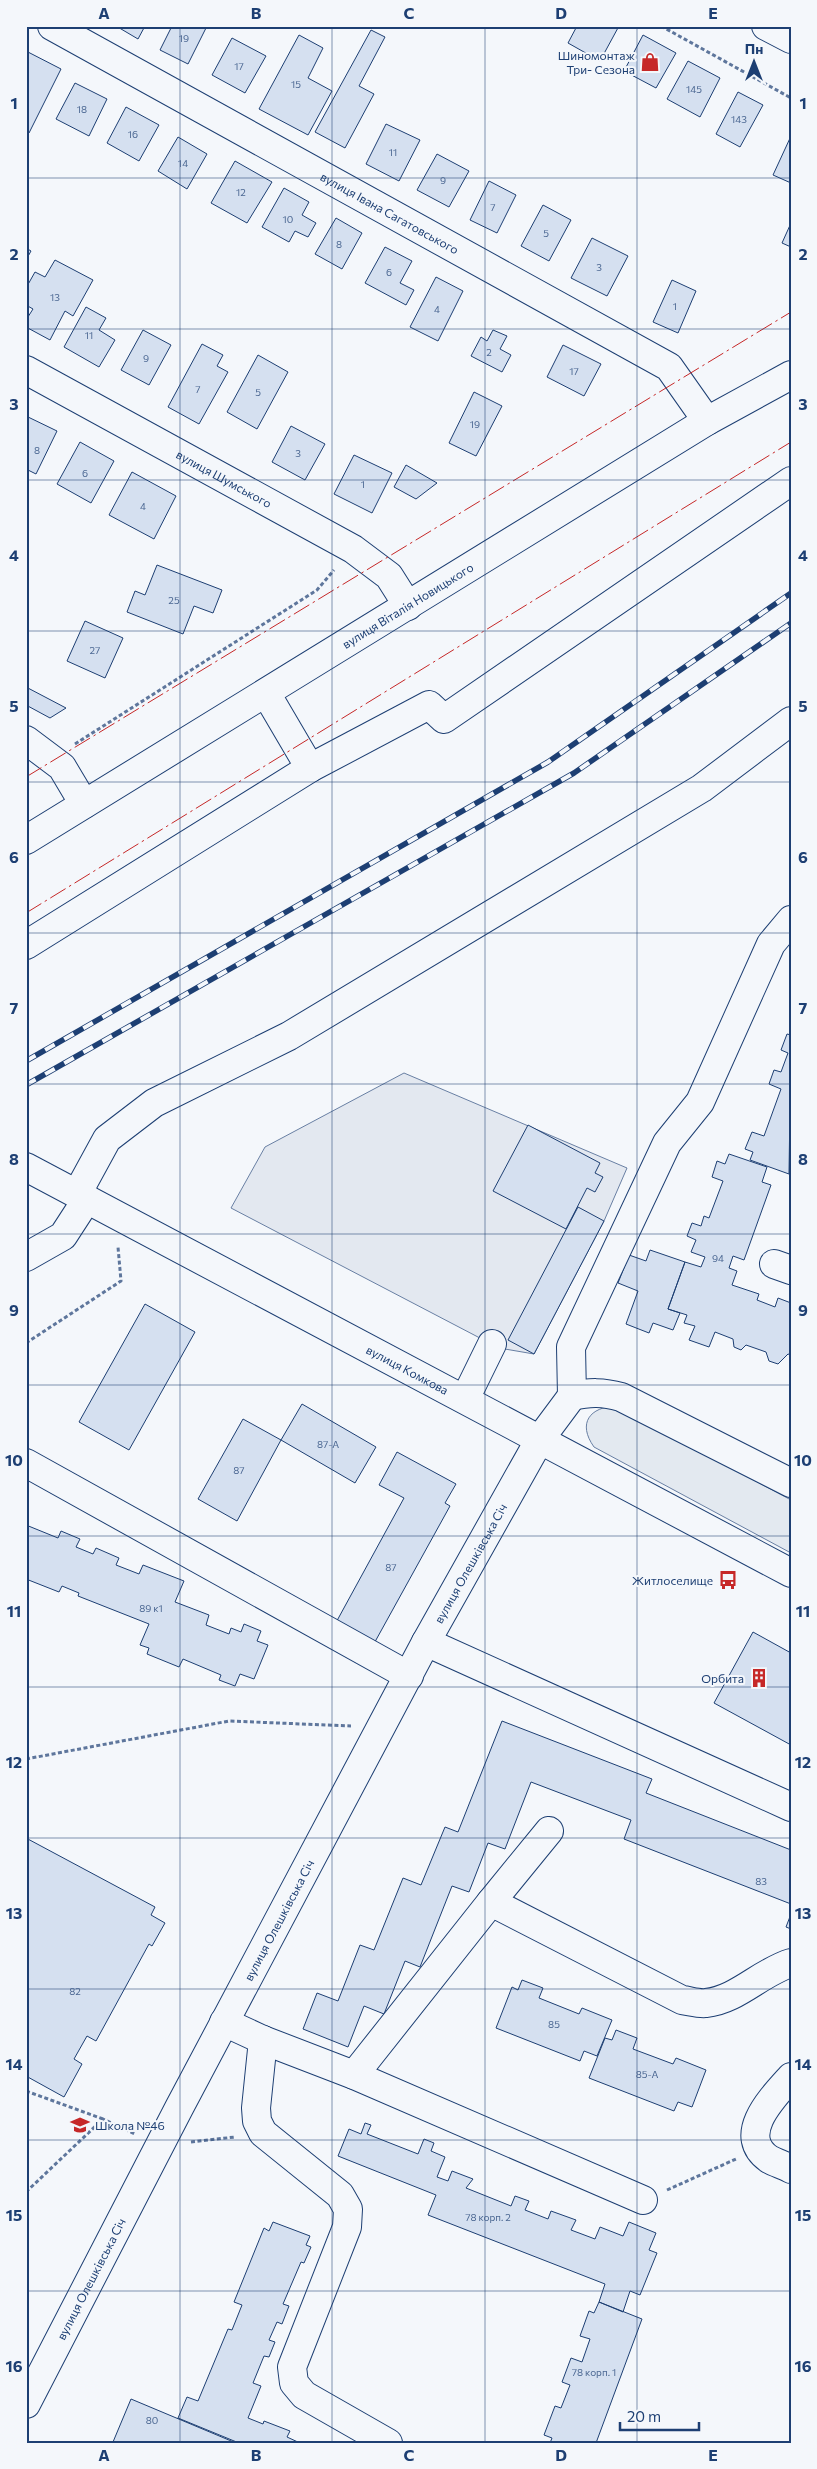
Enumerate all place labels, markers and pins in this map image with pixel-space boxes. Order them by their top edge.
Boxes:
place label: Шиномонтаж Три- Сезона [558,48,635,76]
shop icon: Шиномонтаж Три- Сезона [639,51,661,73]
bus stop icon: Житлоселище [717,1569,739,1591]
place label: Житлоселище [632,1573,713,1587]
building icon: Орбита [748,1667,770,1689]
place label: Орбита [701,1671,744,1685]
school or university icon: Школа №46 [69,2114,91,2136]
place label: Школа №46 [95,2118,165,2132]

